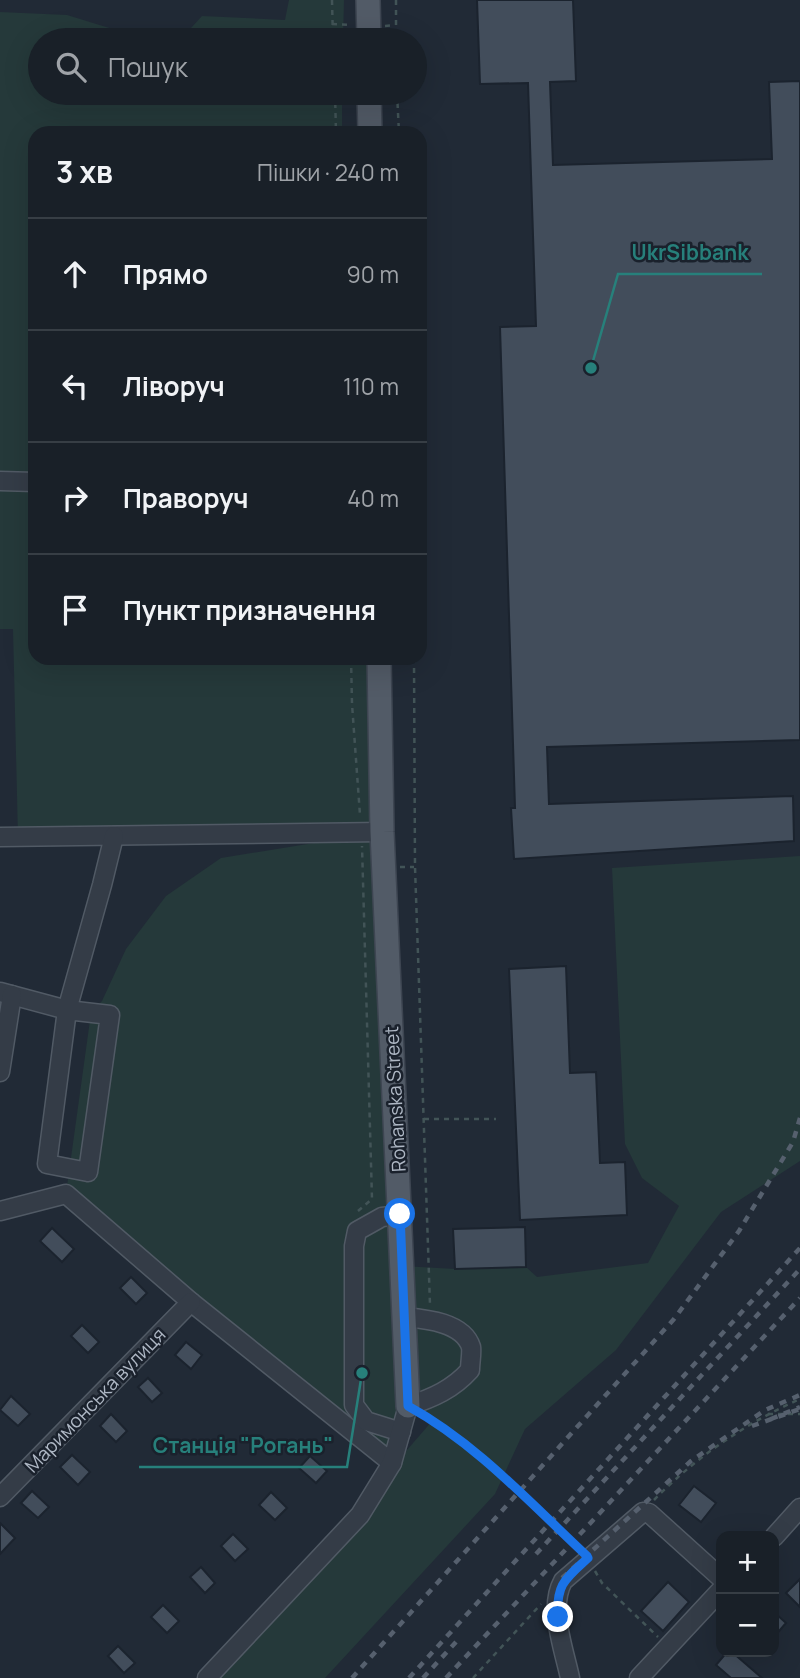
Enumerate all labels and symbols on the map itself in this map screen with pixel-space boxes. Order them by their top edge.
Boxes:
callout: UkrSibbank [618,232,762,274]
text: UkrSibbank [632,238,749,266]
street label: Rohanska Street [378,1025,412,1173]
route start [384,1198,415,1229]
street label: Маримонська вулиця [19,1322,171,1478]
callout: Станція "Рогань" [139,1425,347,1467]
text: Станція "Рогань" [153,1431,333,1459]
route end [542,1601,573,1632]

